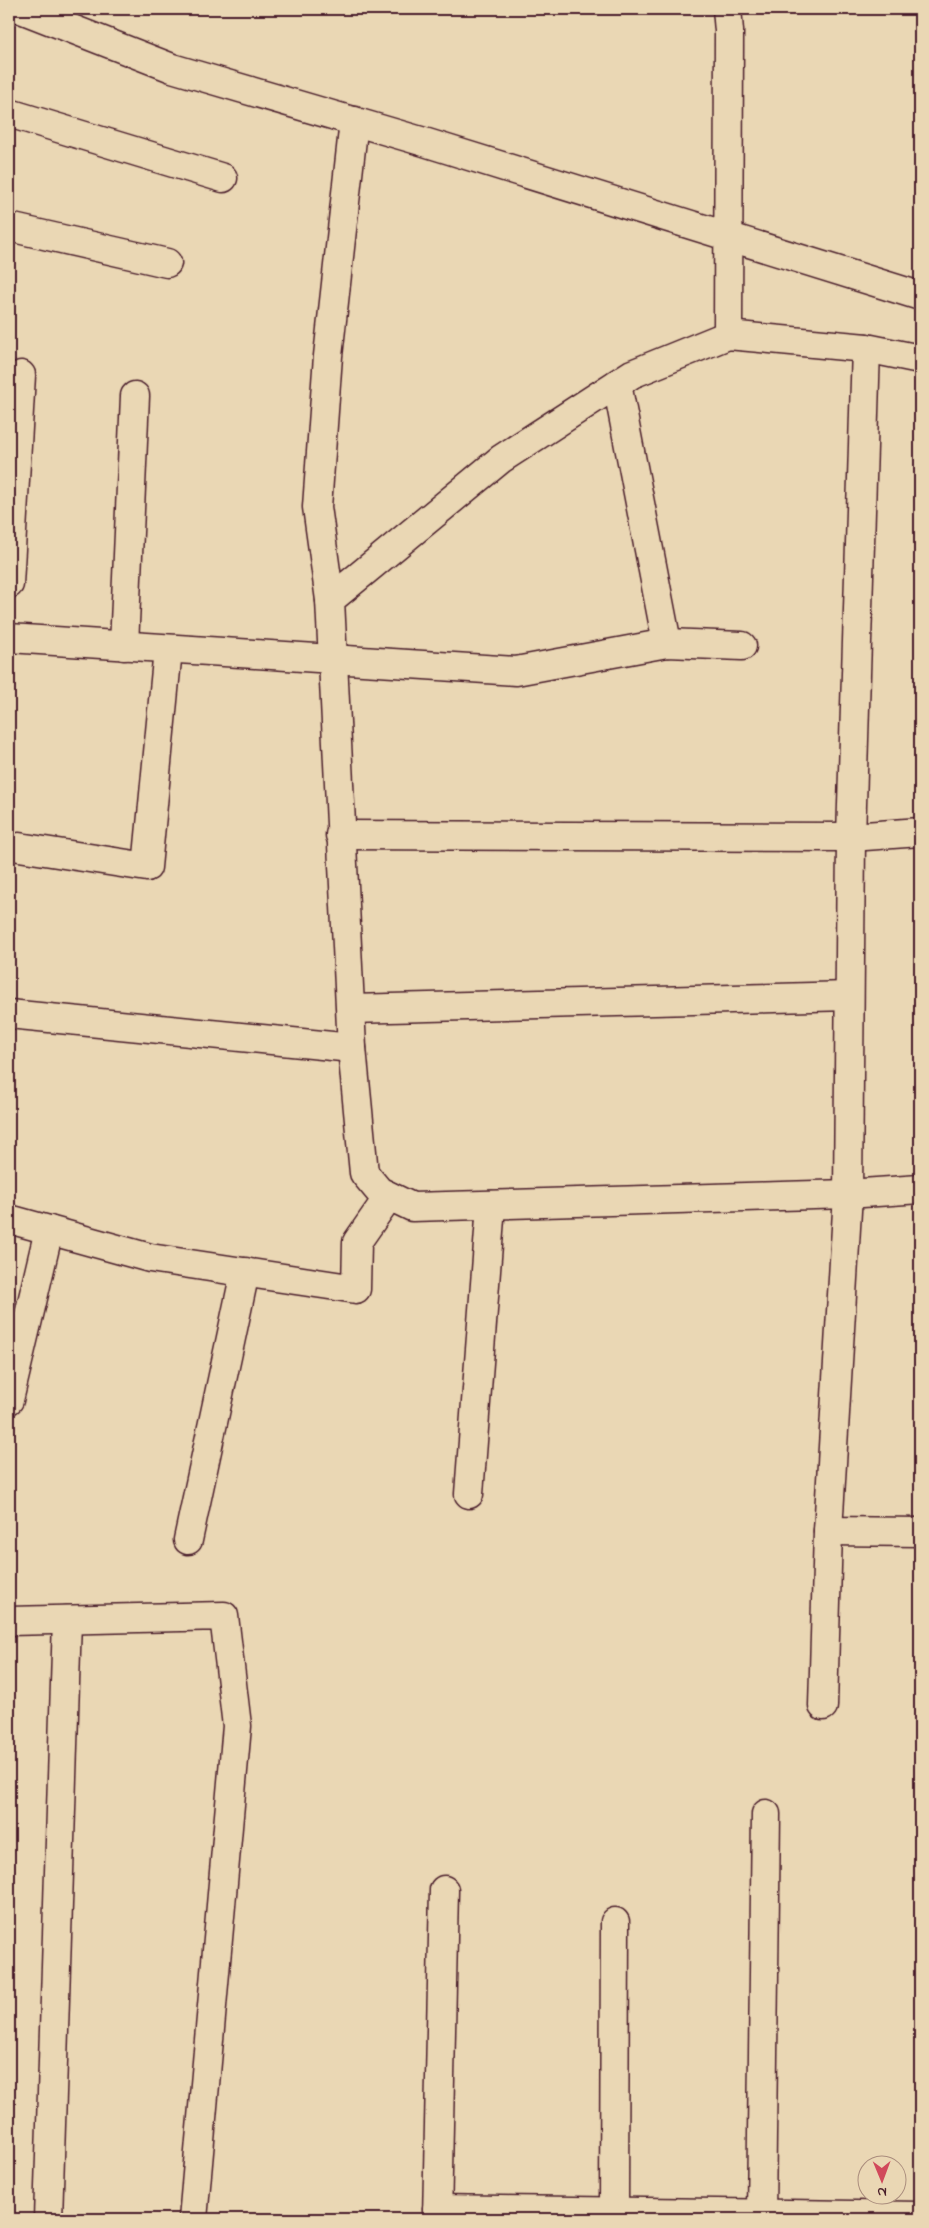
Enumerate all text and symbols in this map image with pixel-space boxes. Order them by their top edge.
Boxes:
north arrow [856,2156,906,2206]
text: N [877,2181,887,2202]

